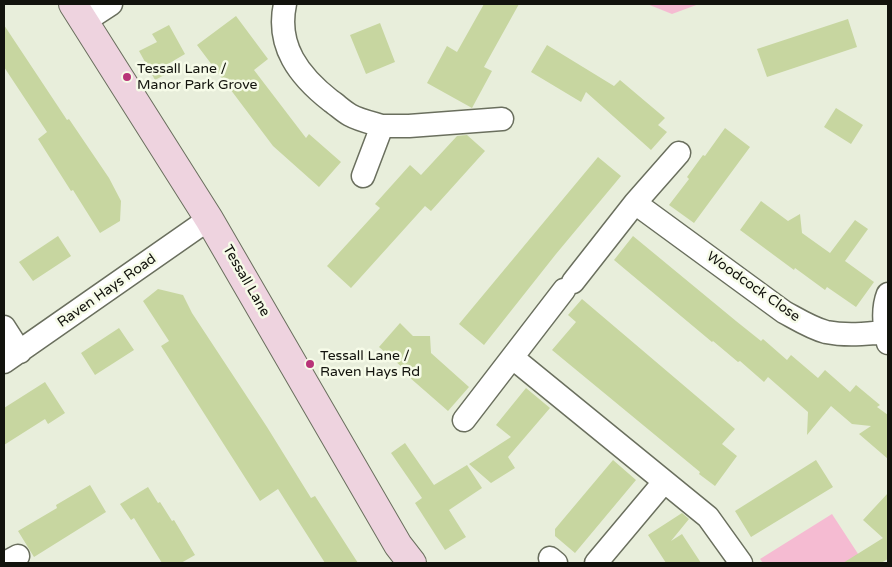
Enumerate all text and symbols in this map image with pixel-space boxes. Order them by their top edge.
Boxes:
place label: Tessall Lane / Manor Park Grove [137,61,257,94]
marker: Tessall Lane / Manor Park Grove [121,71,133,83]
street label: Tessall Lane [219,242,273,320]
street label: Woodcock Close [703,248,803,326]
street label: Raven Hays Road [54,251,160,331]
place label: Tessall Lane / Raven Hays Rd [320,348,420,381]
marker: Tessall Lane / Raven Hays Rd [304,358,316,370]

